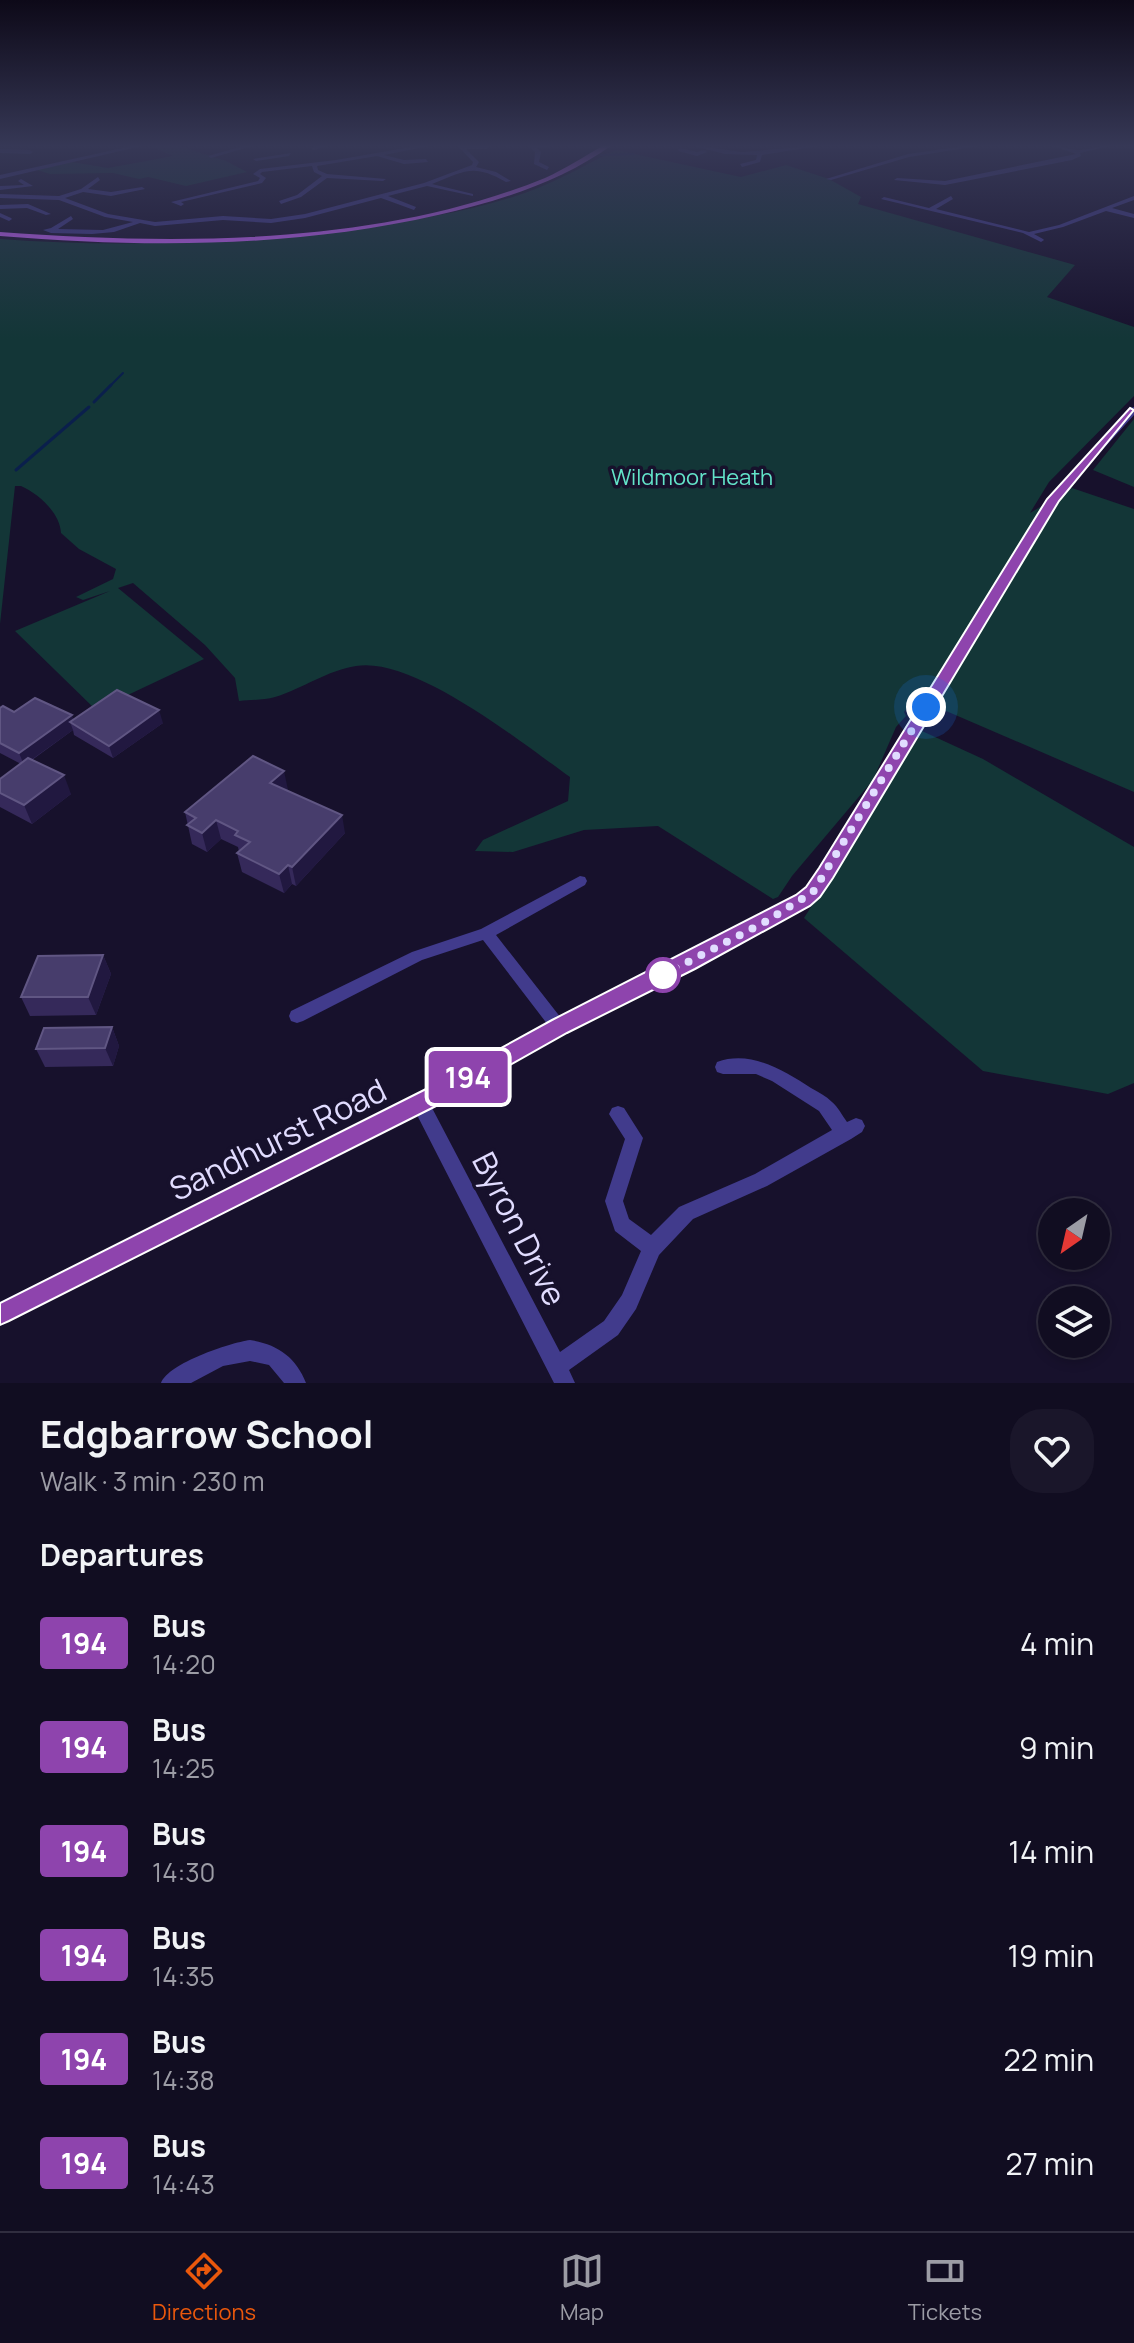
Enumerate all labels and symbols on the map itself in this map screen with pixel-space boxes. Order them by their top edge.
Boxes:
park label: Wildmoor Heath [611,462,773,492]
your location [906,687,946,727]
unlabelled marker [646,958,680,992]
line badge: 194 [422,1051,514,1103]
street label: Sandhurst Road [162,1068,393,1211]
street label: Byron Drive [462,1144,577,1313]
north arrow [1038,1198,1110,1270]

